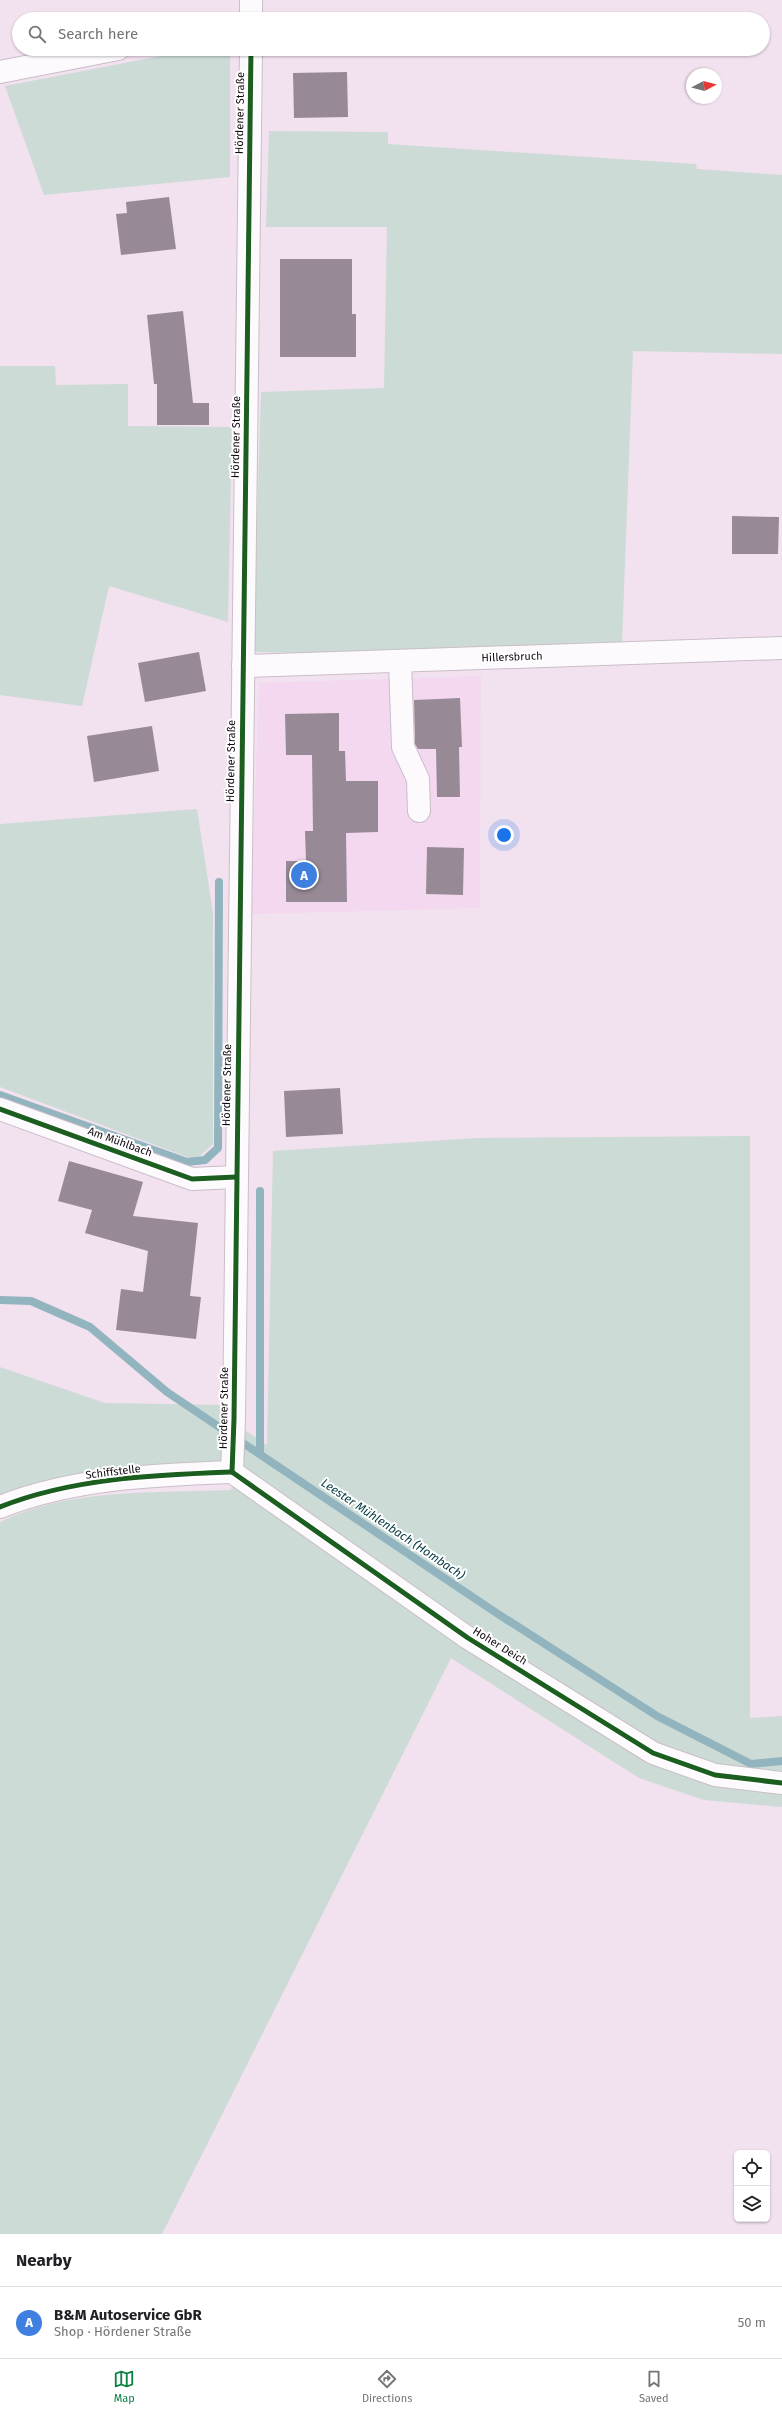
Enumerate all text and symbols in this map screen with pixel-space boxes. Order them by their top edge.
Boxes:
search box [12,12,770,56]
icon: search [26,23,48,45]
text: Search here [58,25,138,43]
north arrow [686,68,722,104]
street label: Hördener Straße [233,72,247,154]
street label: Hördener Straße [229,396,243,478]
street label: Hillersbruch [481,649,543,665]
street label: Hördener Straße [224,720,238,802]
your location [494,825,514,845]
pin: A [291,860,317,890]
street label: Hördener Straße [220,1044,234,1126]
street label: Am Mühlbach [86,1124,154,1160]
street label: Hördener Straße [217,1367,231,1449]
street label: Schiffstelle [85,1462,141,1482]
water label: Leester Mühlenbach (Hombach) [319,1476,467,1582]
street label: Hoher Deich [471,1624,529,1668]
map controls [734,2150,770,2222]
button: locate [734,2150,770,2186]
button: layers [734,2186,770,2222]
text: Nearby [16,2250,71,2271]
text: B&M Autoservice GbR [54,2306,202,2324]
text: A [25,2315,33,2330]
text: 50 m [738,2315,766,2330]
text: Shop · Hördener Straße [54,2324,191,2339]
tab: Map [113,2368,135,2405]
tab: Directions [362,2368,412,2405]
tab: Saved [639,2368,669,2405]

